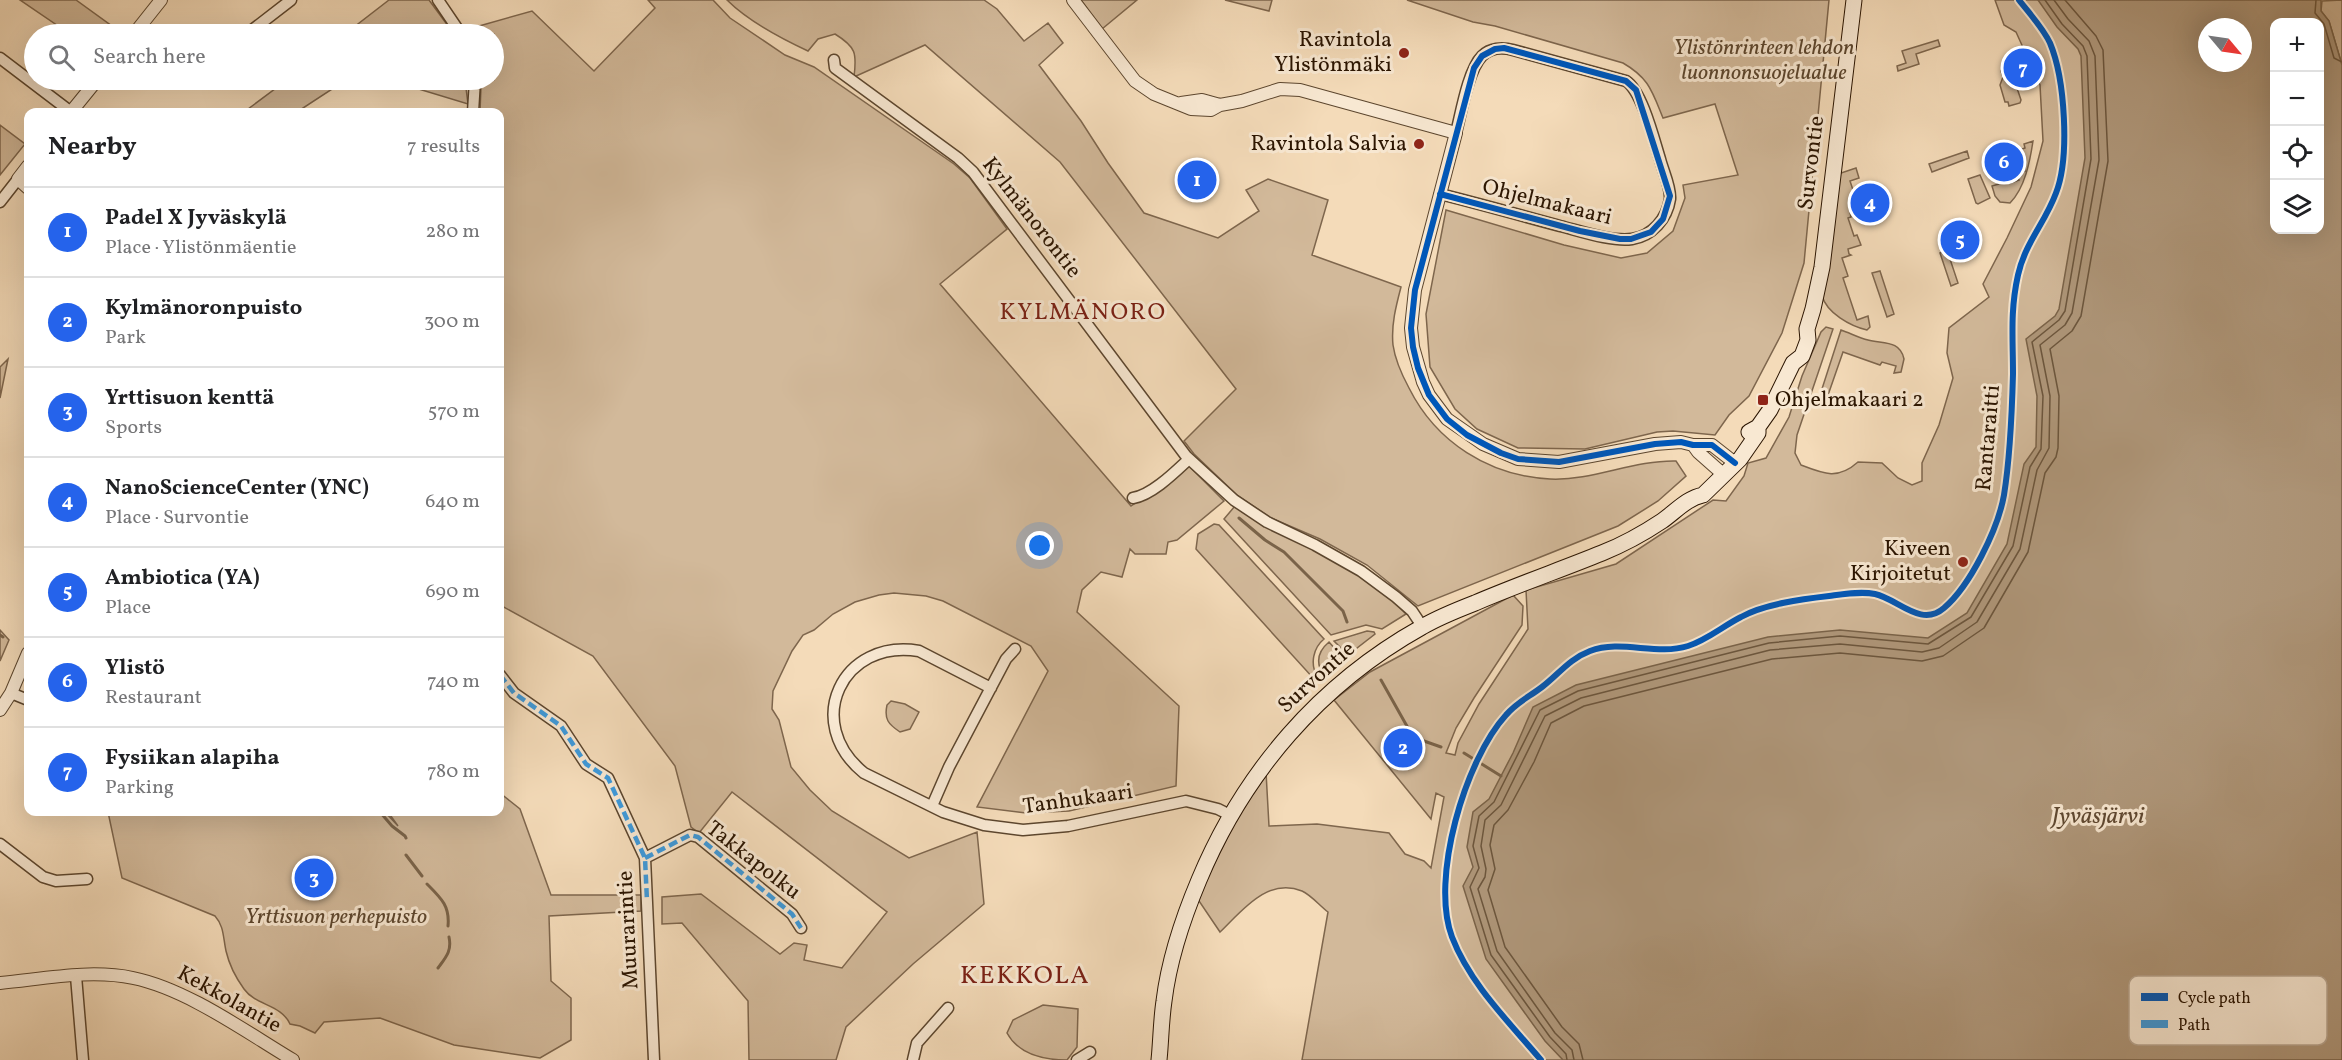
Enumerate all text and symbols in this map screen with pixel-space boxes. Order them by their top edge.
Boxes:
north arrow [2198,18,2252,72]
map controls [2270,18,2324,234]
button: + [2270,18,2324,72]
search box [24,24,504,90]
place label: Ravintola Ylistönmäki [1274,25,1392,81]
park label: Ylistönrinteen lehdon luonnonsuojelualue [1673,33,1855,89]
icon: search [45,41,78,74]
text: Search here [93,42,206,73]
marker: Ravintola Ylistönmäki [1397,46,1411,60]
pin: 7 [2004,46,2042,90]
button: − [2270,72,2324,126]
street label: Survontie [1791,114,1833,212]
button: locate [2270,126,2324,180]
text: Nearby [48,129,137,165]
place label: Ravintola Salvia [1250,129,1407,160]
text: 7 results [407,133,480,161]
marker: Ravintola Salvia [1412,137,1426,151]
pin: 6 [1984,140,2024,184]
street label: Kylmänorontie [974,151,1088,285]
pin: 1 [1178,158,1216,202]
street label: Ohjelmakaari [1479,172,1615,234]
pin: 4 [1850,180,1890,226]
button: layers [2270,180,2324,234]
text: Padel X Jyväskylä [105,203,287,234]
text: 1 [63,218,72,246]
text: 280 m [425,218,480,246]
pin: 5 [1940,218,1980,262]
text: Place · Ylistönmäentie [105,234,296,262]
text: Kylmänoronpuisto [105,293,302,324]
district label: KYLMÄNORO [1000,296,1166,330]
text: 2 [62,308,73,336]
text: 300 m [424,308,480,336]
text: Park [105,324,146,352]
text: Yrttisuon kenttä [105,383,274,414]
street label: Rantaraitti [1969,384,2009,492]
place label: Ohjelmakaari 2 [1775,385,1924,416]
marker: Ohjelmakaari 2 [1756,393,1770,407]
text: 3 [62,398,73,426]
text: 570 m [428,398,480,426]
text: Sports [105,414,162,442]
text: NanoScienceCenter (YNC) [105,473,369,504]
text: 4 [61,488,74,516]
text: 640 m [425,488,480,516]
text: Place · Survontie [105,504,249,532]
your location [1025,531,1054,560]
place label: Kiveen Kirjoitetut [1850,534,1951,590]
marker: Kiveen Kirjoitetut [1956,555,1970,569]
text: Ambiotica (YA) [105,563,260,594]
text: 5 [63,578,72,606]
text: 690 m [425,578,480,606]
text: Place [105,594,151,622]
street label: Survontie [1271,635,1363,721]
text: Ylistö [105,653,165,684]
text: 6 [62,668,73,696]
text: 740 m [427,668,480,696]
text: Restaurant [105,684,202,712]
pin: 2 [1384,726,1422,771]
text: Fysiikan alapiha [105,743,279,774]
text: 7 [63,758,72,786]
text: 780 m [427,758,480,786]
text: Parking [105,774,174,802]
street label: Tanhukaari [1021,777,1135,823]
water label: Jyväsjärvi [2050,800,2145,834]
street label: Takkapolku [699,814,807,908]
pin: 3 [294,856,334,900]
street label: Muurarintie [610,870,648,990]
park label: Yrttisuon perhepuisto [245,902,427,933]
district label: KEKKOLA [960,958,1090,994]
street label: Kekkolantie [171,959,287,1041]
legend [2129,976,2327,1045]
text: Cycle path [2178,988,2251,1010]
text: Path [2178,1015,2210,1037]

